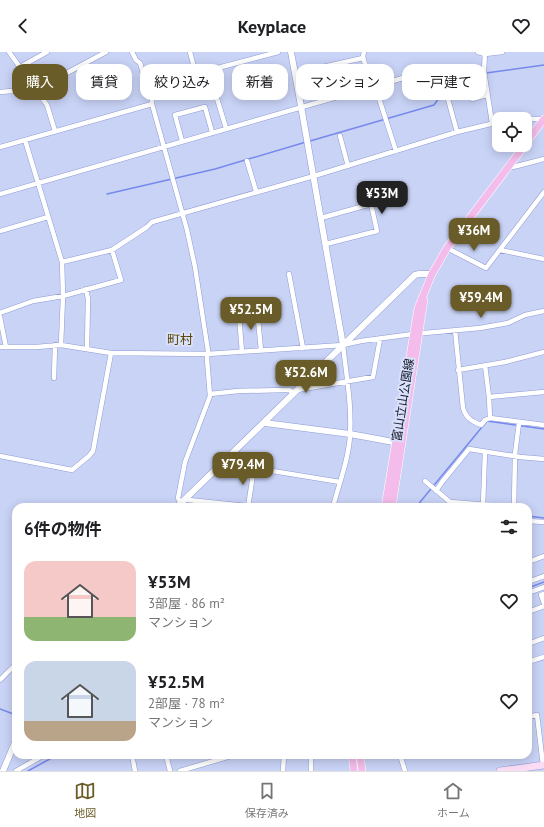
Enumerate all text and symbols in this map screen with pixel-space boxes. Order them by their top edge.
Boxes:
icon: back [12,15,34,37]
text: Keyplace [238,15,306,38]
icon: heart [510,15,532,37]
chip: 購入 [12,64,68,100]
chip: 賃貸 [76,64,132,100]
chip: 絞り込み [140,64,224,100]
chip: 新着 [232,64,288,100]
chip: マンション [296,64,394,100]
chip: 一戸建て [402,64,486,100]
map controls [492,112,532,152]
button: locate [492,112,532,152]
pin: ¥53M [358,181,406,215]
text: ¥53M [366,185,398,202]
pin: ¥36M [450,218,498,252]
text: ¥36M [458,222,490,239]
pin: ¥59.4M [448,285,514,319]
text: ¥59.4M [459,289,503,306]
pin: ¥52.5M [218,297,284,331]
text: ¥52.5M [229,301,273,318]
district label: 町村 [167,331,193,348]
street label: 富山立山公園線 [389,357,416,443]
pin: ¥52.6M [273,360,339,394]
text: ¥52.6M [284,364,328,381]
pin: ¥79.4M [210,452,276,486]
text: ¥79.4M [221,456,265,473]
icon: filters [498,516,520,538]
text: 6件の物件 [24,518,102,540]
text: ¥53M [148,571,191,593]
icon: home [56,577,104,625]
icon: heart [498,590,520,612]
text: 3部屋 · 86 m² [148,595,225,612]
text: マンション [148,614,213,631]
text: ¥52.5M [148,671,204,693]
icon: home [56,677,104,725]
icon: heart [498,690,520,712]
text: 2部屋 · 78 m² [148,695,225,712]
text: マンション [148,714,213,731]
tab: 地図 [74,780,96,820]
tab: 保存済み [245,780,289,820]
tab: ホーム [437,780,470,820]

